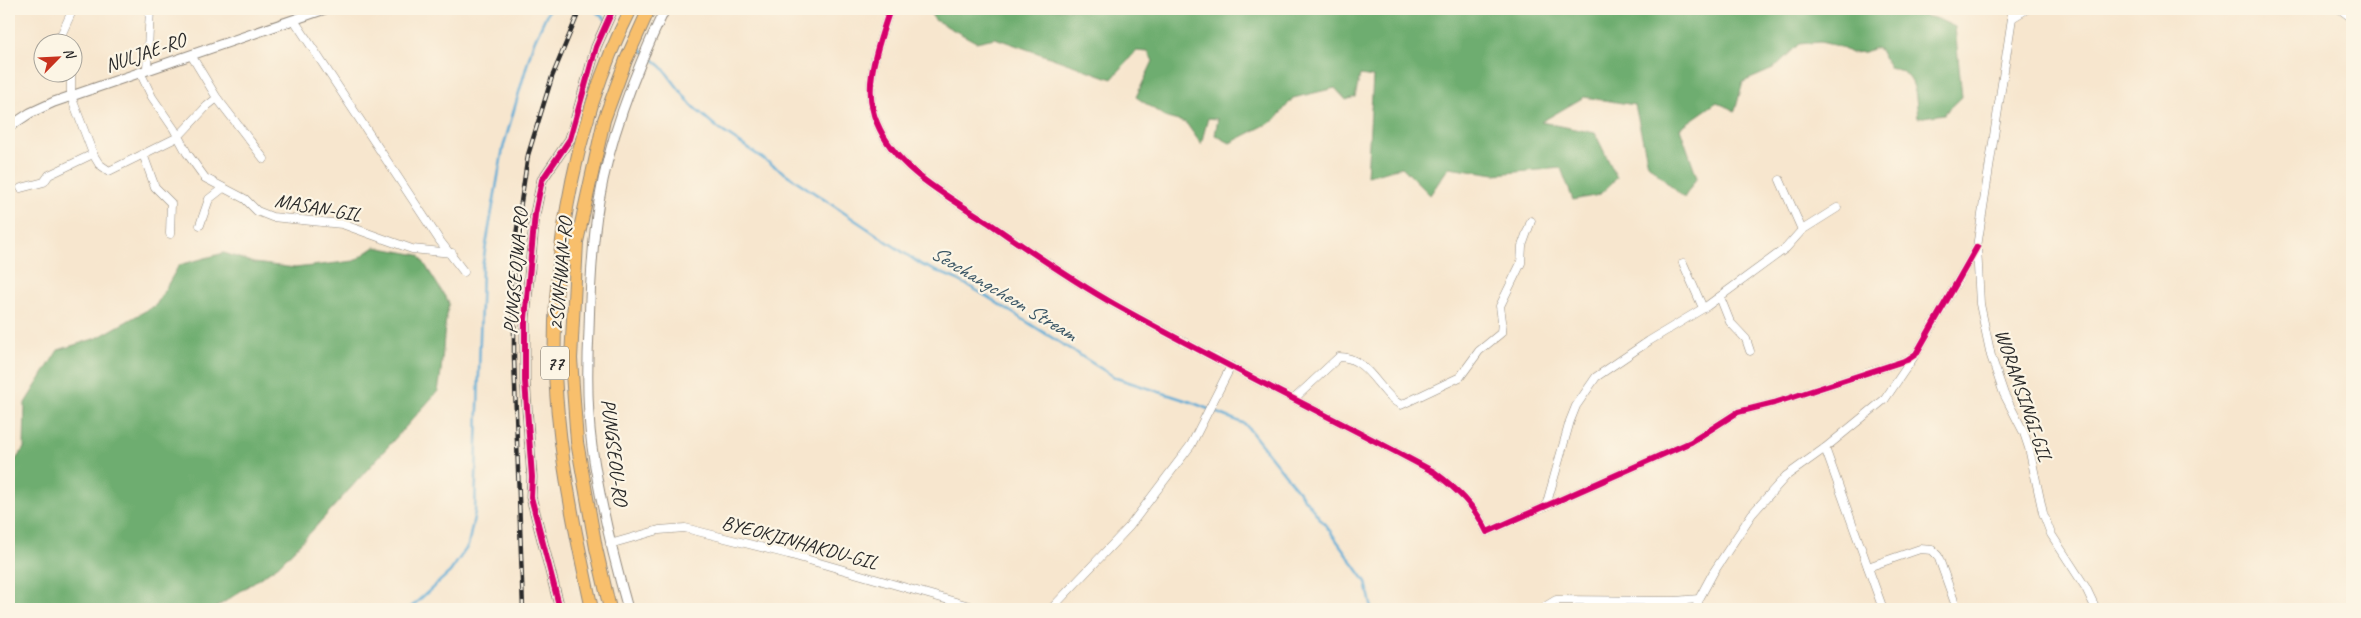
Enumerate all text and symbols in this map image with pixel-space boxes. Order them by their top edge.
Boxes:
street label: NULJAE-RO [101,26,191,78]
north arrow [32,32,82,82]
text: N [60,45,80,62]
street label: MASAN-GIL [273,188,363,227]
street label: PUNGSEOJWA-RO [498,205,534,335]
street label: 2SUNHWAN-RO [543,214,578,332]
water label: Seochangcheon Stream [927,239,1083,348]
street label: WORAMSINGI-GIL [1989,326,2058,465]
road number: 77 [541,346,569,379]
street label: PUNGSEOU-RO [596,397,634,509]
street label: BYEOKJINHAKDU-GIL [719,510,881,575]

